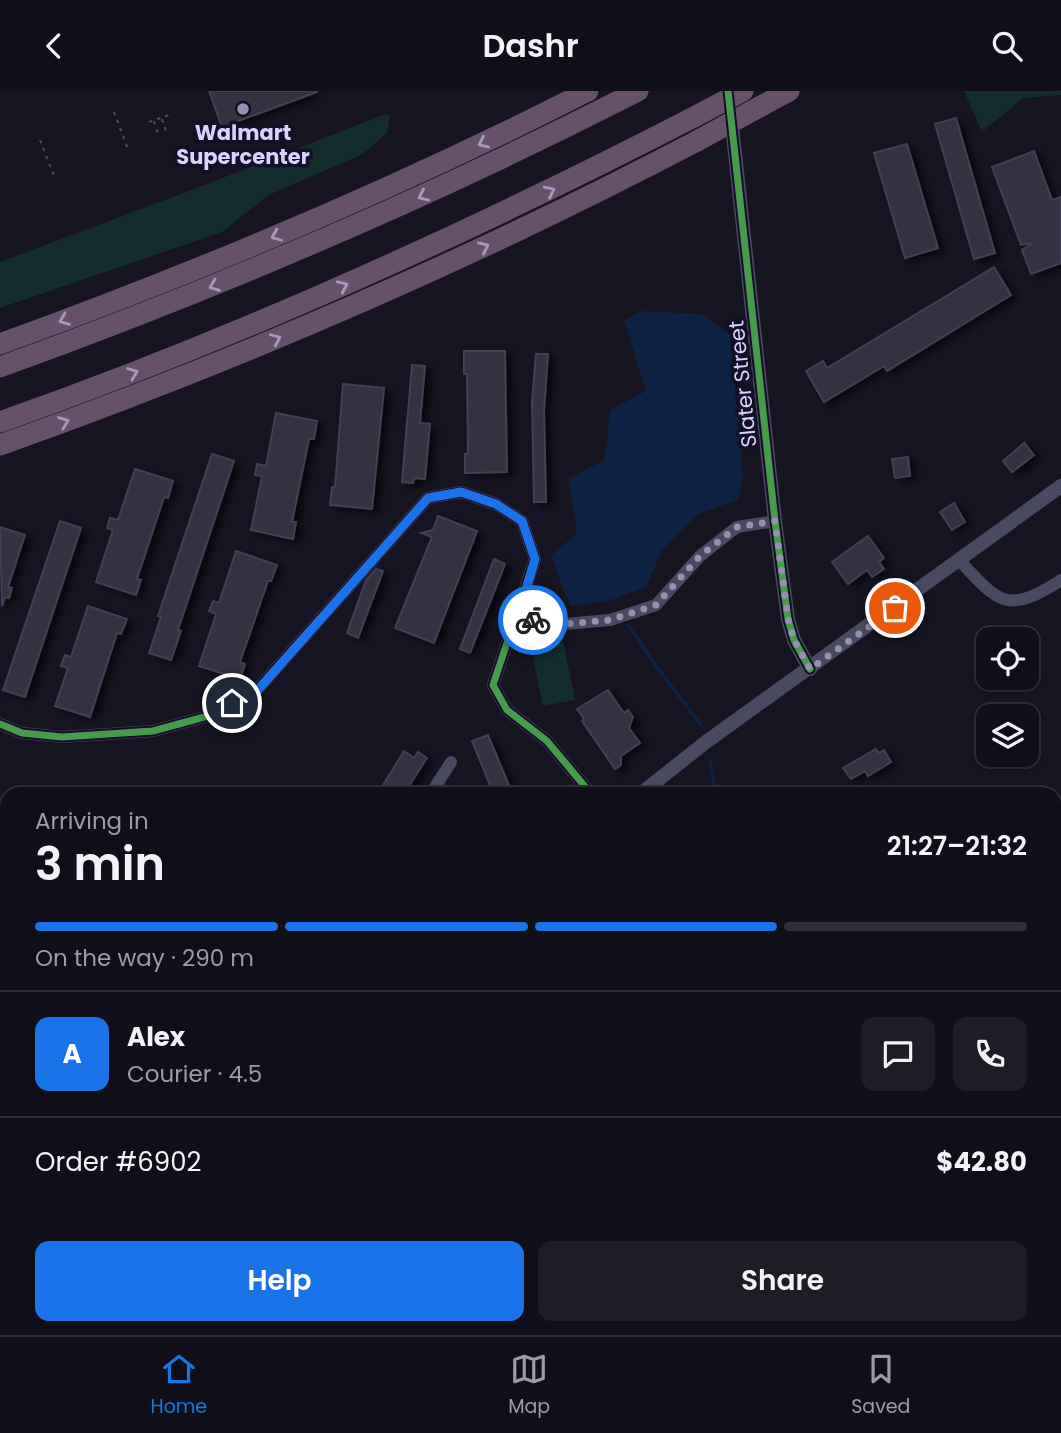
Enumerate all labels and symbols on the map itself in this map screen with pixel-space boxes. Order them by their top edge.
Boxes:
marker: Walmart Supercenter [235,101,251,117]
place label: Walmart Supercenter [176,118,310,171]
one-way arrow [478,134,490,148]
one-way arrow [543,185,555,199]
one-way arrow [417,188,430,202]
one-way arrow [271,228,283,242]
one-way arrow [477,241,489,255]
one-way arrow [208,277,220,291]
one-way arrow [336,280,348,294]
one-way arrow [59,312,71,326]
street label: Slater Street [721,319,764,449]
one-way arrow [269,333,281,347]
one-way arrow [126,367,138,381]
one-way arrow [58,416,70,430]
pin [865,578,925,638]
courier [498,585,568,655]
pin [202,673,262,733]

